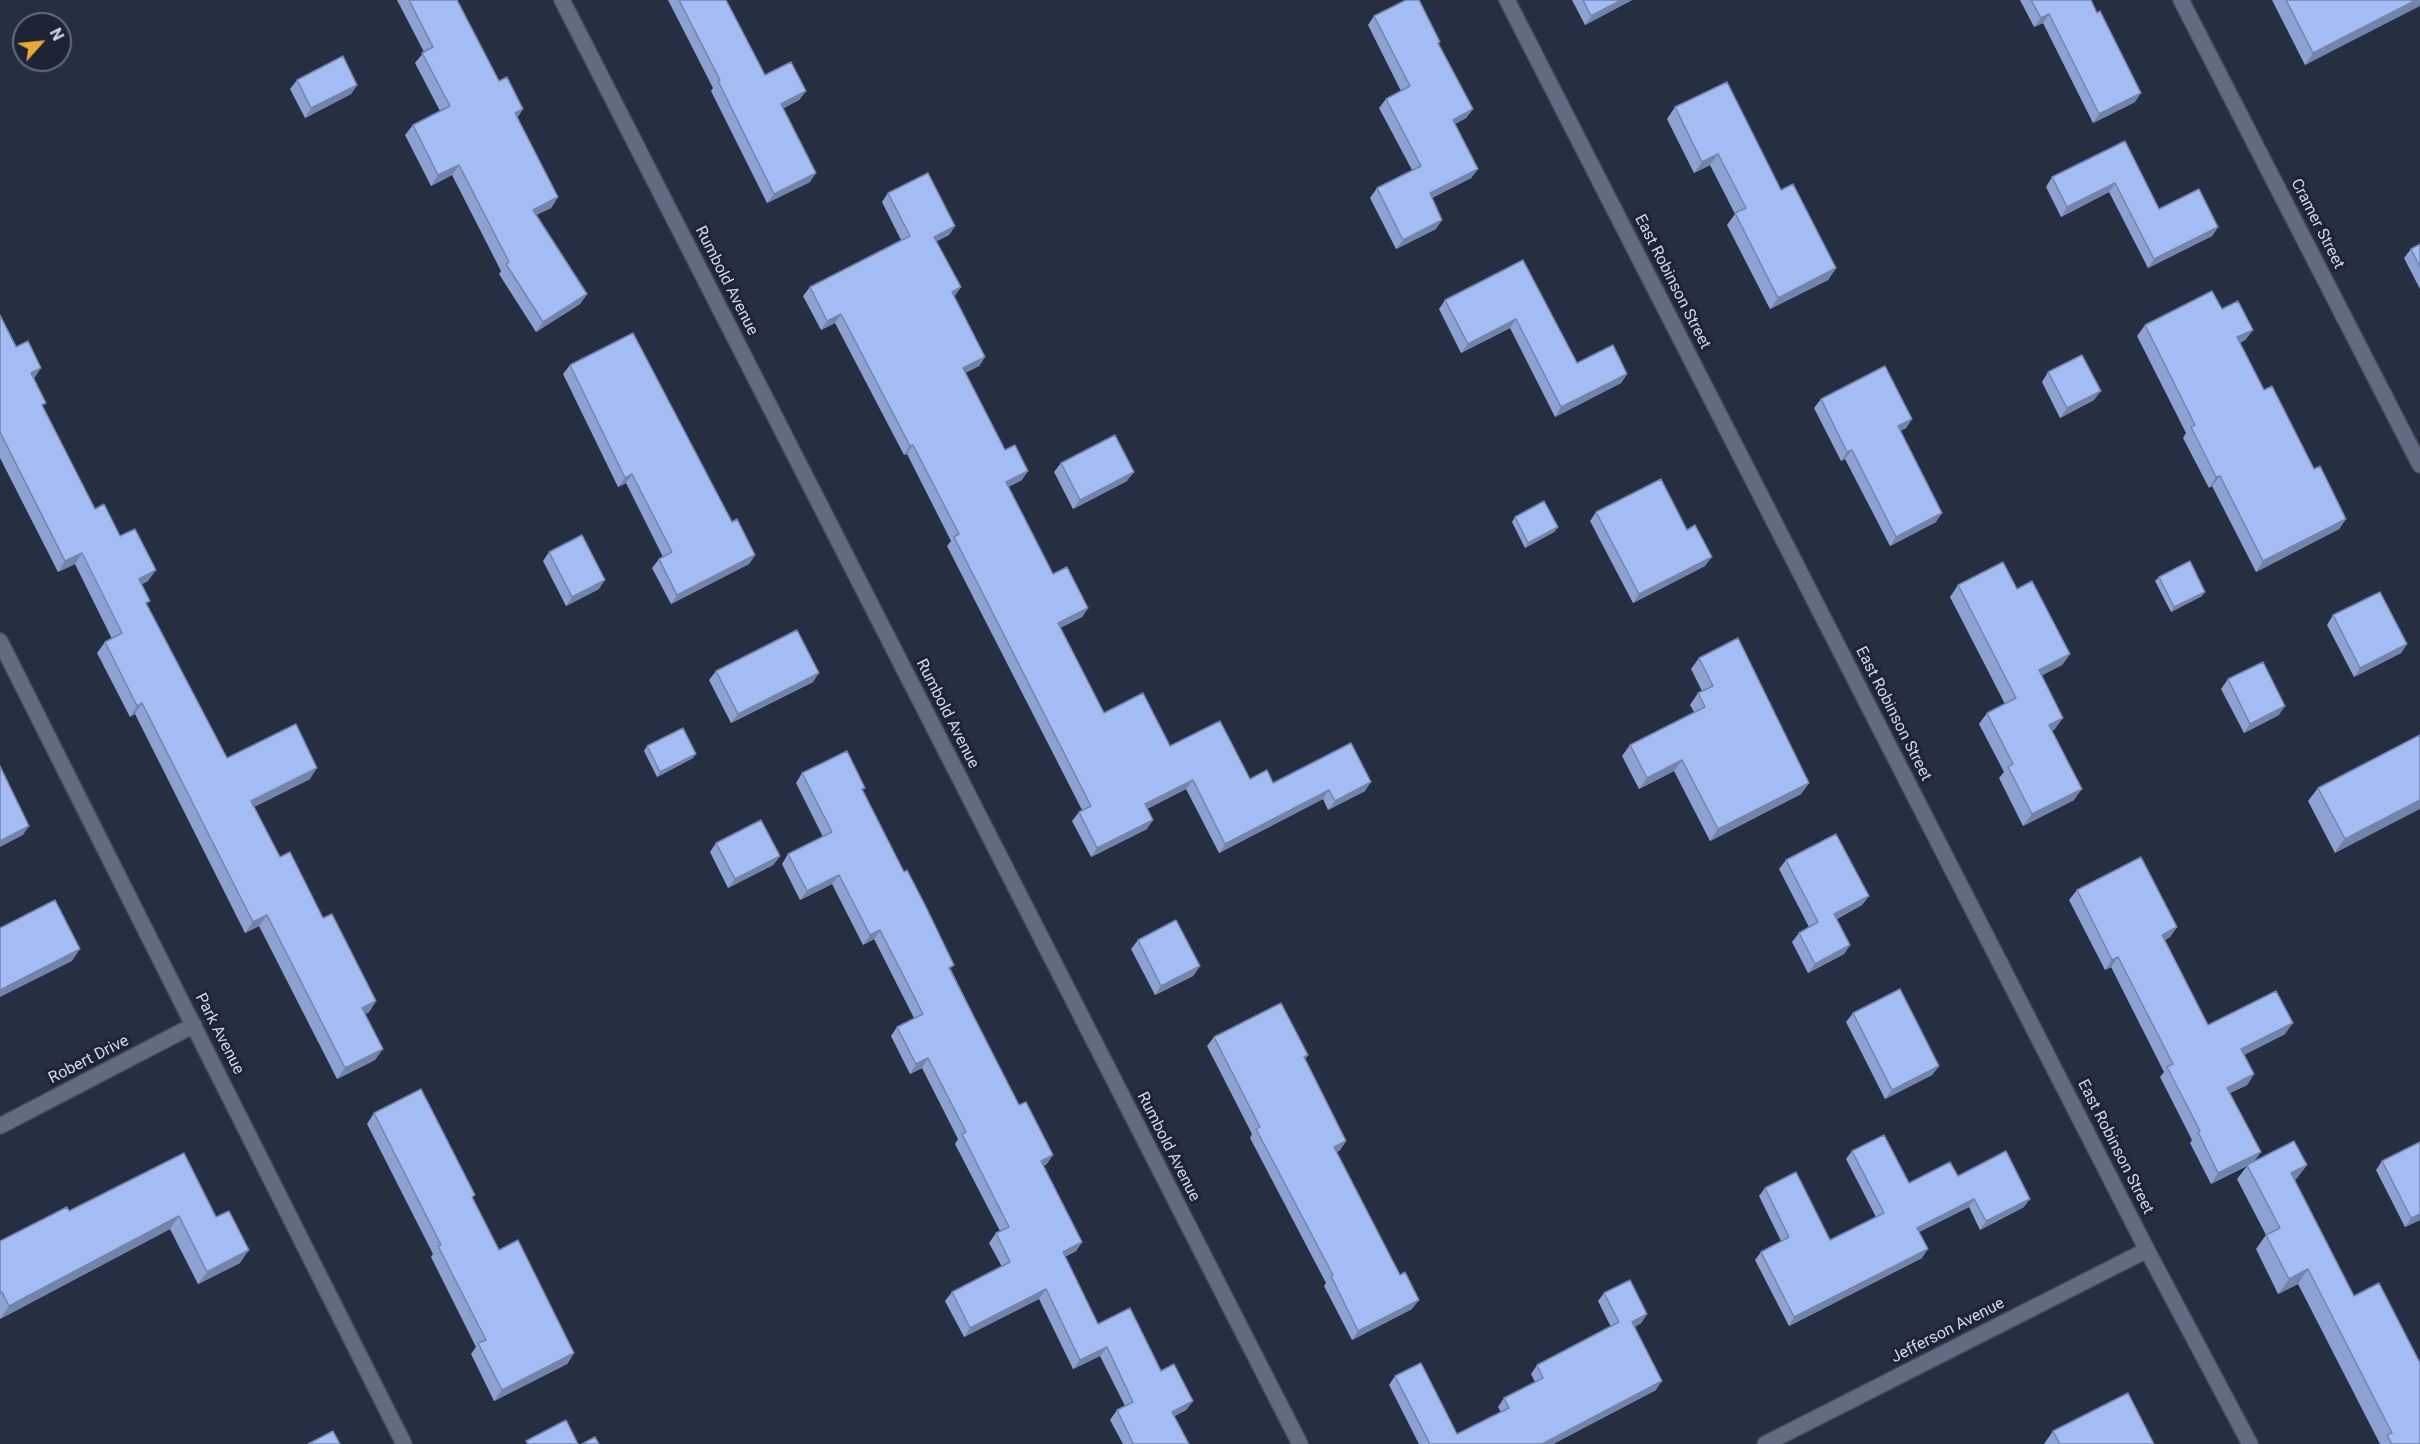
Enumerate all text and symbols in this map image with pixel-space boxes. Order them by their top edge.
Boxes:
north arrow [12,12,72,72]
text: N [46,25,68,44]
street label: Cramer Street [2286,176,2348,272]
street label: East Robinson Street [1630,212,1714,352]
street label: Rumbold Avenue [690,223,762,339]
street label: East Robinson Street [1851,644,1935,784]
street label: Rumbold Avenue [911,656,983,772]
street label: Park Avenue [190,990,248,1078]
street label: Robert Drive [46,1032,132,1088]
street label: East Robinson Street [2073,1077,2157,1217]
street label: Rumbold Avenue [1132,1089,1204,1205]
street label: Jefferson Avenue [1888,1294,2008,1368]

